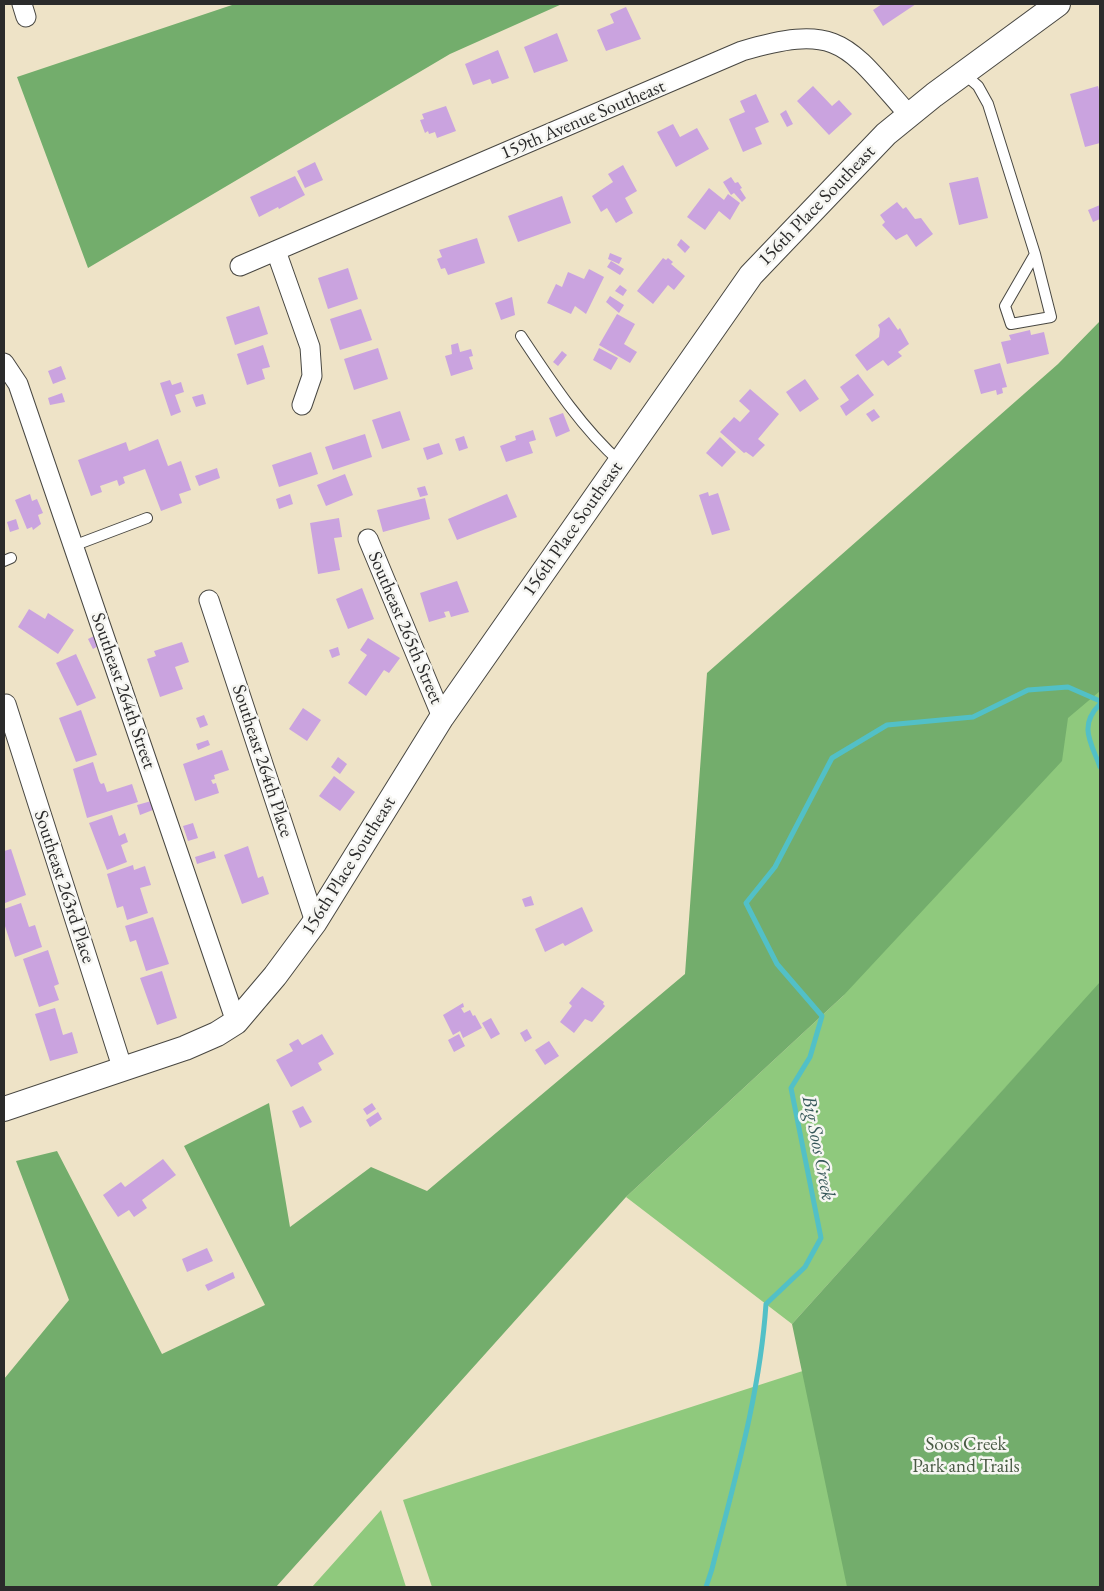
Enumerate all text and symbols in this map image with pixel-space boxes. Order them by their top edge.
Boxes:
street label: 159th Avenue Southeast [497,75,669,165]
street label: 156th Place Southeast [754,141,880,271]
street label: 156th Place Southeast [518,457,628,601]
street label: Southeast 265th Street [363,548,447,708]
street label: Southeast 264th Street [86,610,160,772]
street label: Southeast 264th Place [227,682,297,840]
street label: 156th Place Southeast [297,792,401,940]
street label: Southeast 263rd Place [29,808,99,966]
water label: Big Soos Creek [796,1094,840,1202]
park label: Soos Creek Park and Trails [912,1434,1020,1478]

